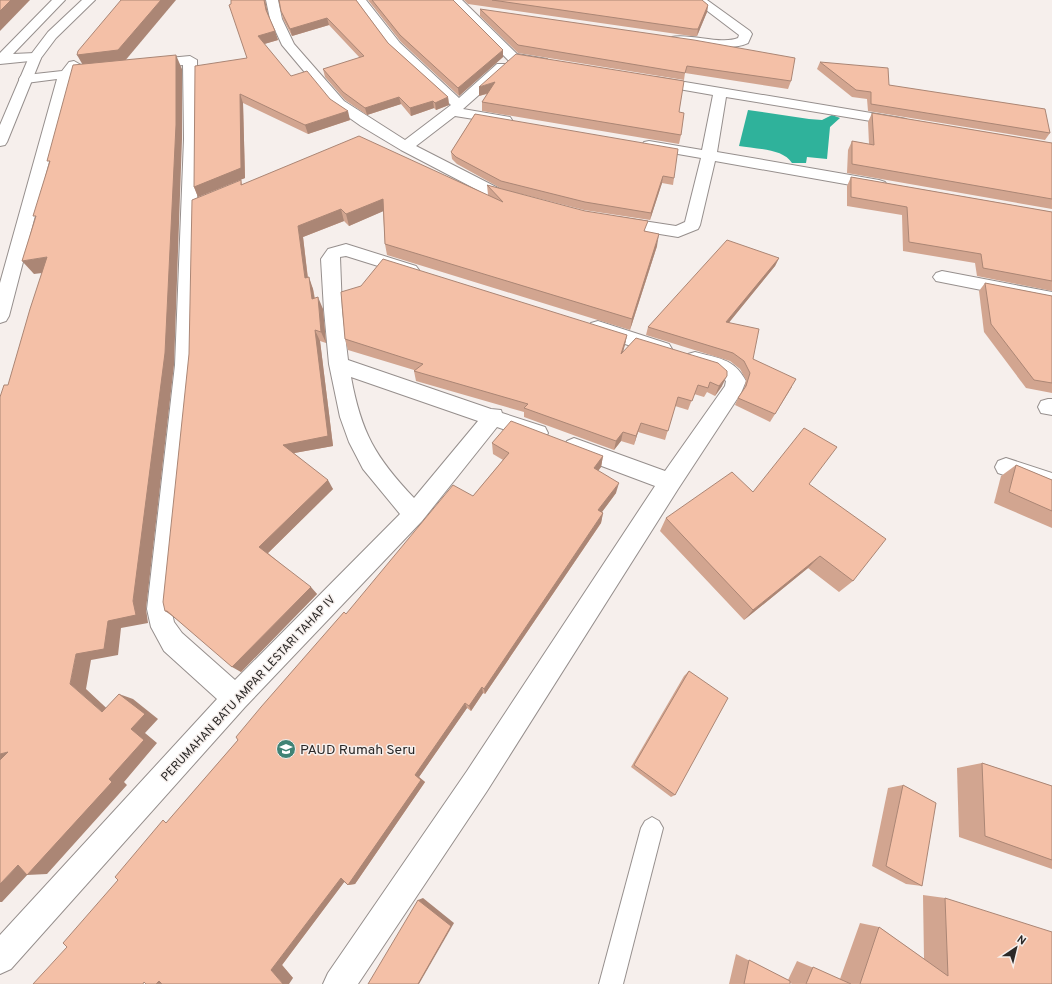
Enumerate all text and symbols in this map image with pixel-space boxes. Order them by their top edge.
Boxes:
street label: PERUMAHAN BATU AMPAR LESTARI TAHAP IV [158,592,340,785]
school or university icon: PAUD Rumah Seru [275,738,297,760]
place label: PAUD Rumah Seru [300,742,415,759]
north arrow [996,928,1036,968]
text: N [1014,933,1028,949]

